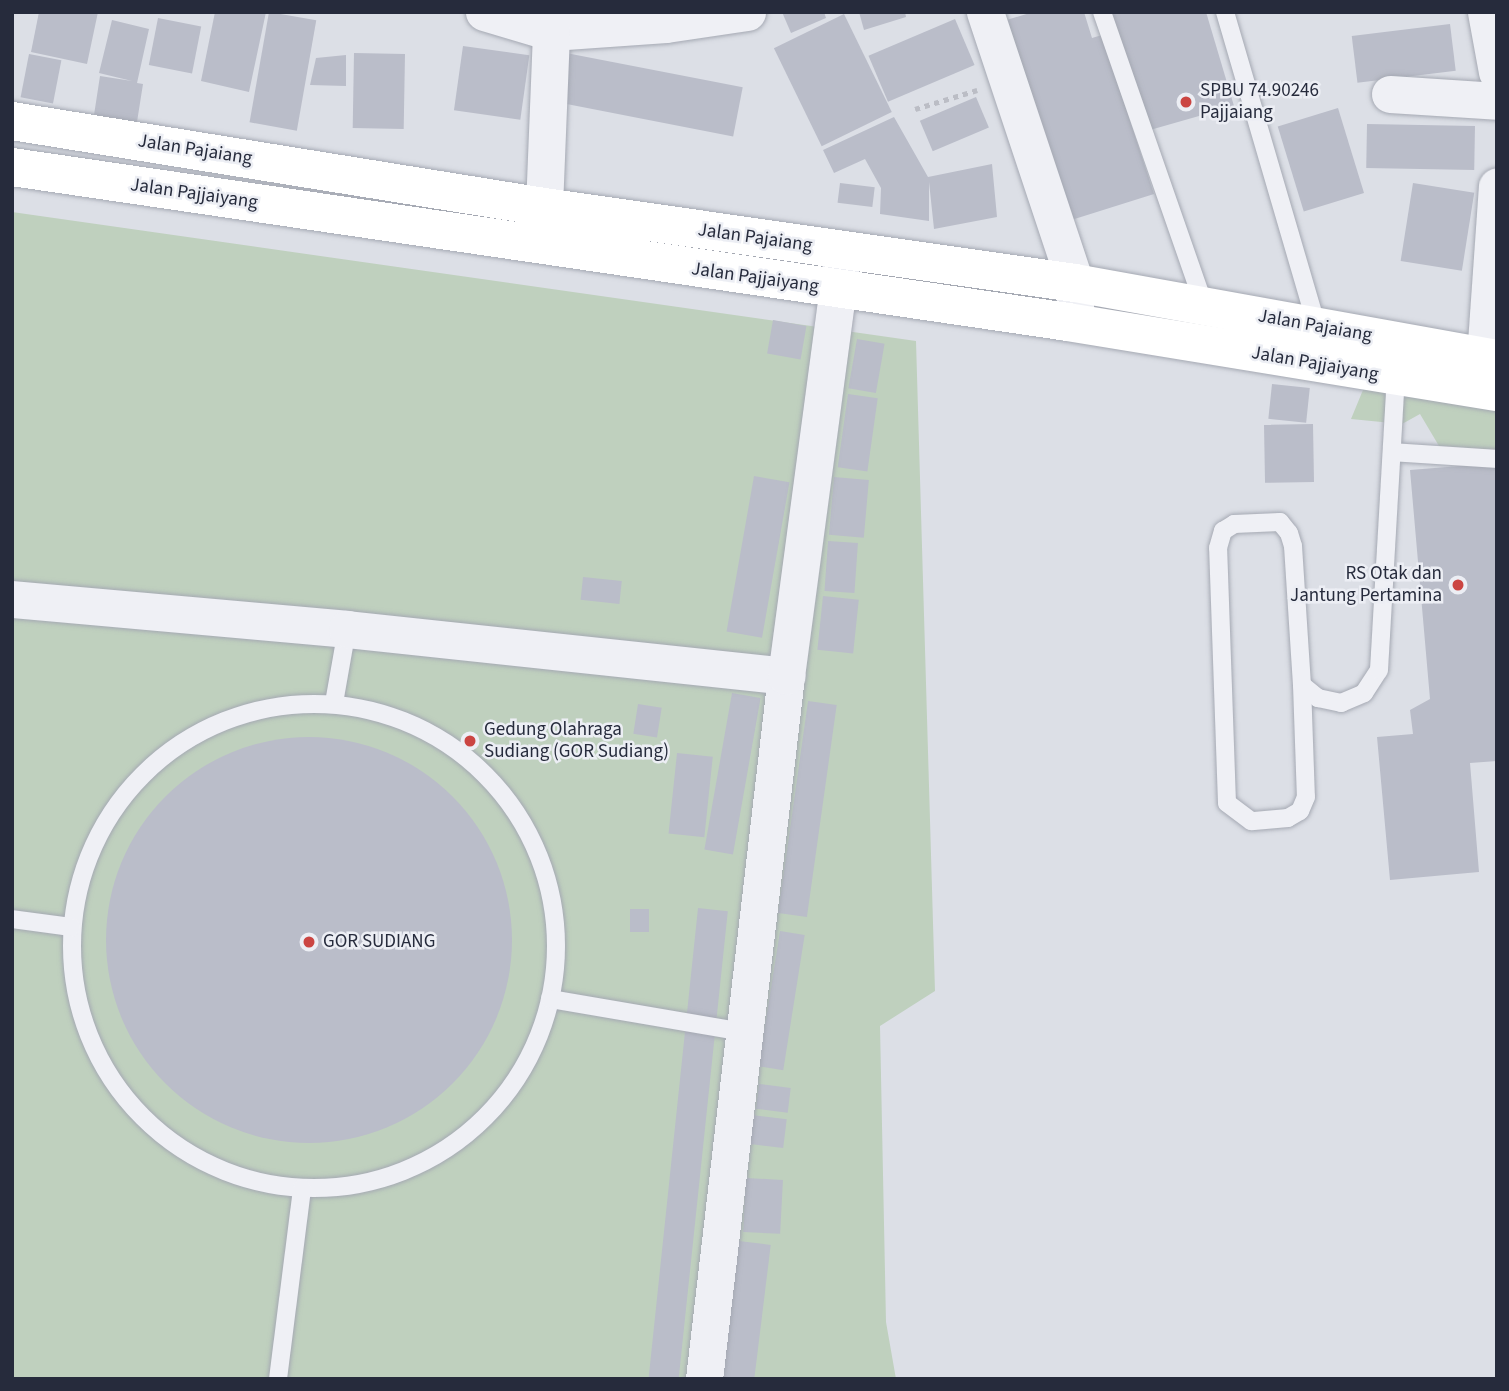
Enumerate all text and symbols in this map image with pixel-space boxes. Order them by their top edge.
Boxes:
place label: SPBU 74.90246 Pajjaiang [1200,80,1319,124]
marker: SPBU 74.90246 Pajjaiang [1178,94,1194,110]
street label: Jalan Pajaiang [136,130,254,170]
street label: Jalan Pajjaiyang [129,174,259,214]
street label: Jalan Pajaiang [696,219,814,257]
street label: Jalan Pajjaiyang [690,258,820,298]
street label: Jalan Pajaiang [1256,305,1374,347]
street label: Jalan Pajjaiyang [1250,342,1380,386]
place label: RS Otak dan Jantung Pertamina [1290,563,1442,607]
marker: RS Otak dan Jantung Pertamina [1448,575,1468,595]
place label: Gedung Olahraga Sudiang (GOR Sudiang) [484,719,669,763]
marker: Gedung Olahraga Sudiang (GOR Sudiang) [462,733,478,749]
place label: GOR SUDIANG [323,931,435,953]
marker: GOR SUDIANG [301,934,317,950]

